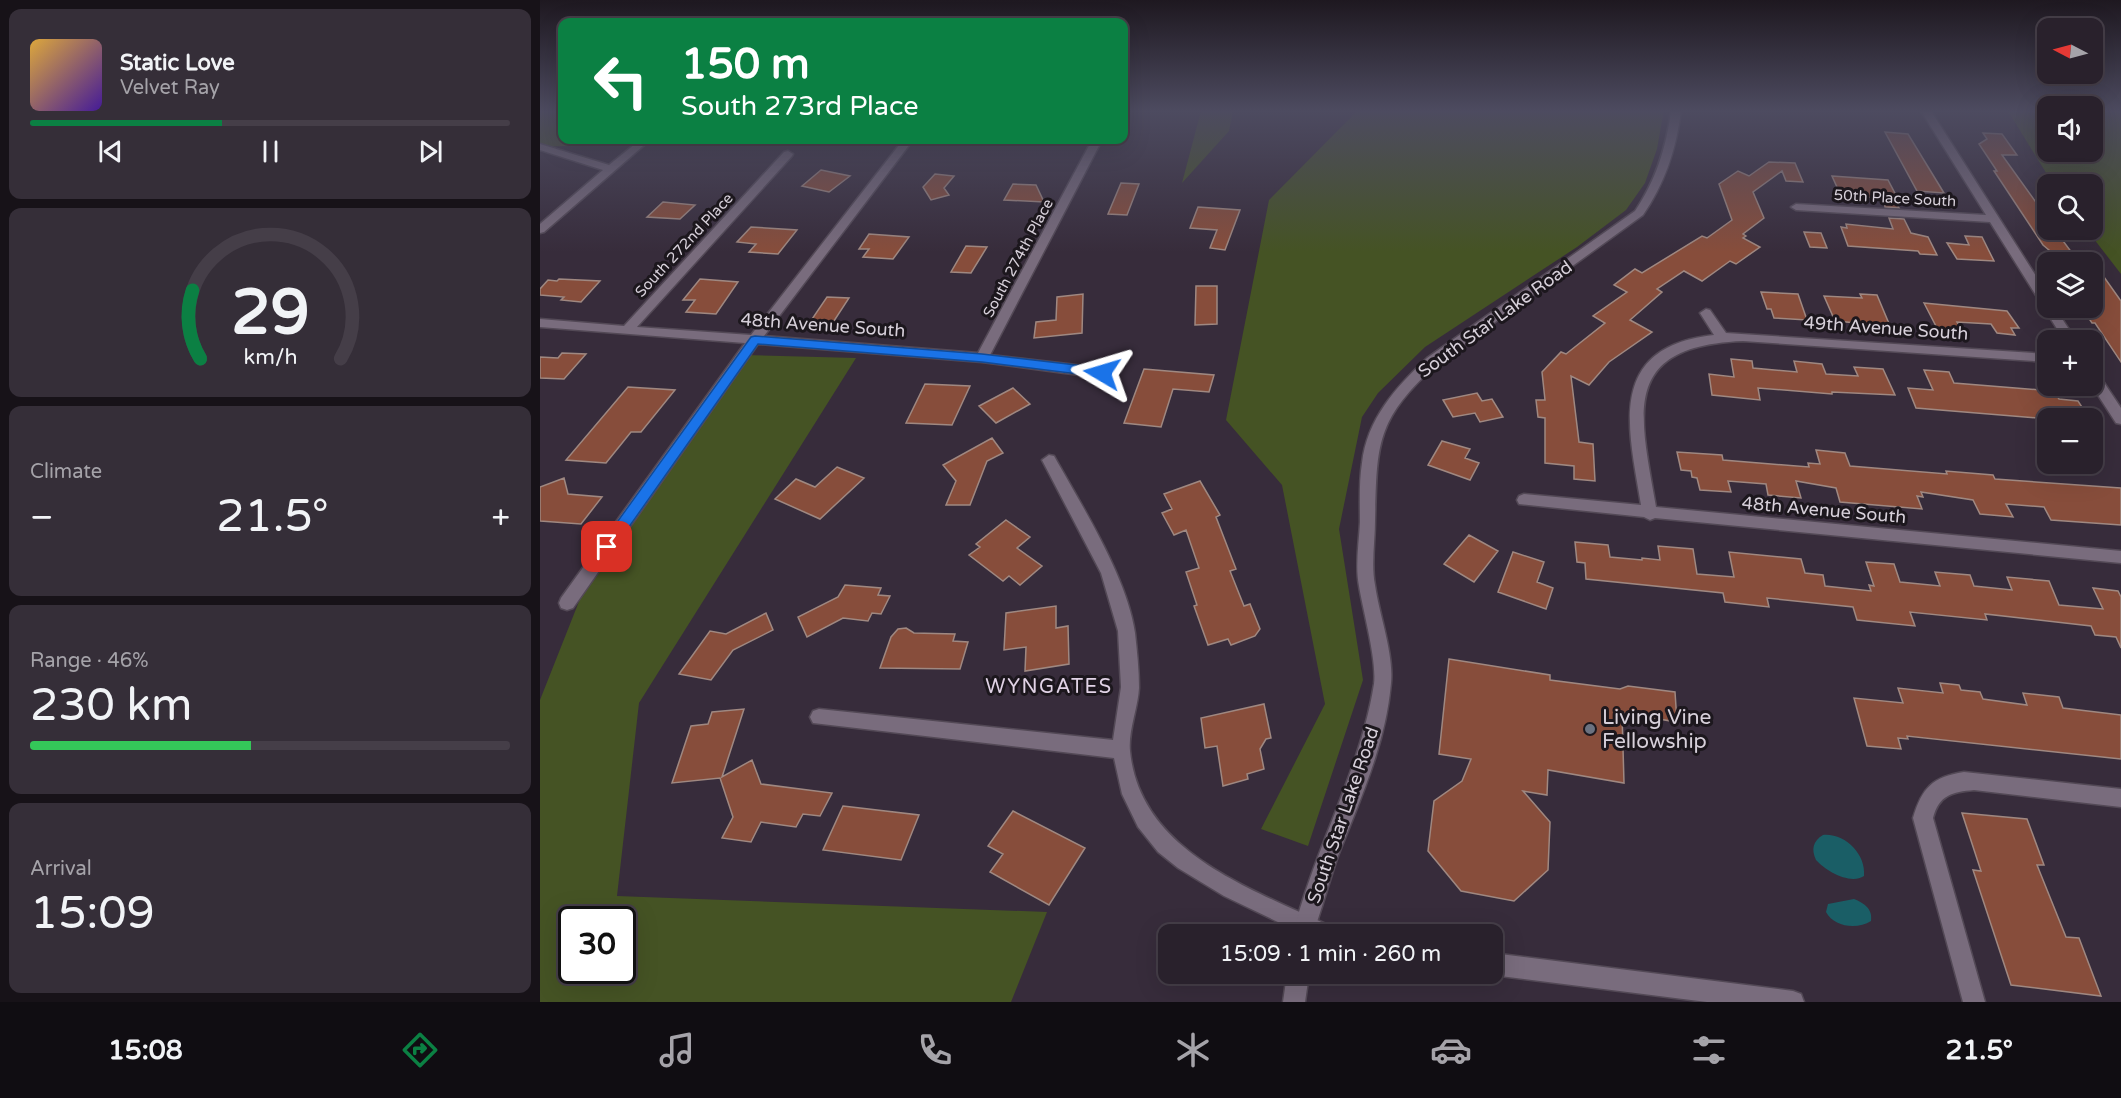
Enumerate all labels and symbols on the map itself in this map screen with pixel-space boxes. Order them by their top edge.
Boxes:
north arrow [2037,18,2103,84]
street label: 50th Place South [1833,186,1957,210]
street label: South 272nd Place [631,189,737,301]
street label: South 274th Place [979,196,1057,320]
street label: South Star Lake Road [1414,256,1576,382]
street label: 48th Avenue South [740,308,906,342]
street label: 49th Avenue South [1803,311,1969,345]
position arrow [1070,341,1134,405]
street label: 48th Avenue South [1741,492,1907,528]
pin [581,521,632,572]
district label: WYNGATES [985,675,1113,699]
place label: Living Vine Fellowship [1602,705,1712,754]
marker: Living Vine Fellowship [1583,722,1597,736]
street label: South Star Lake Road [1302,724,1384,906]
speed limit sign: 30 [558,906,636,984]

